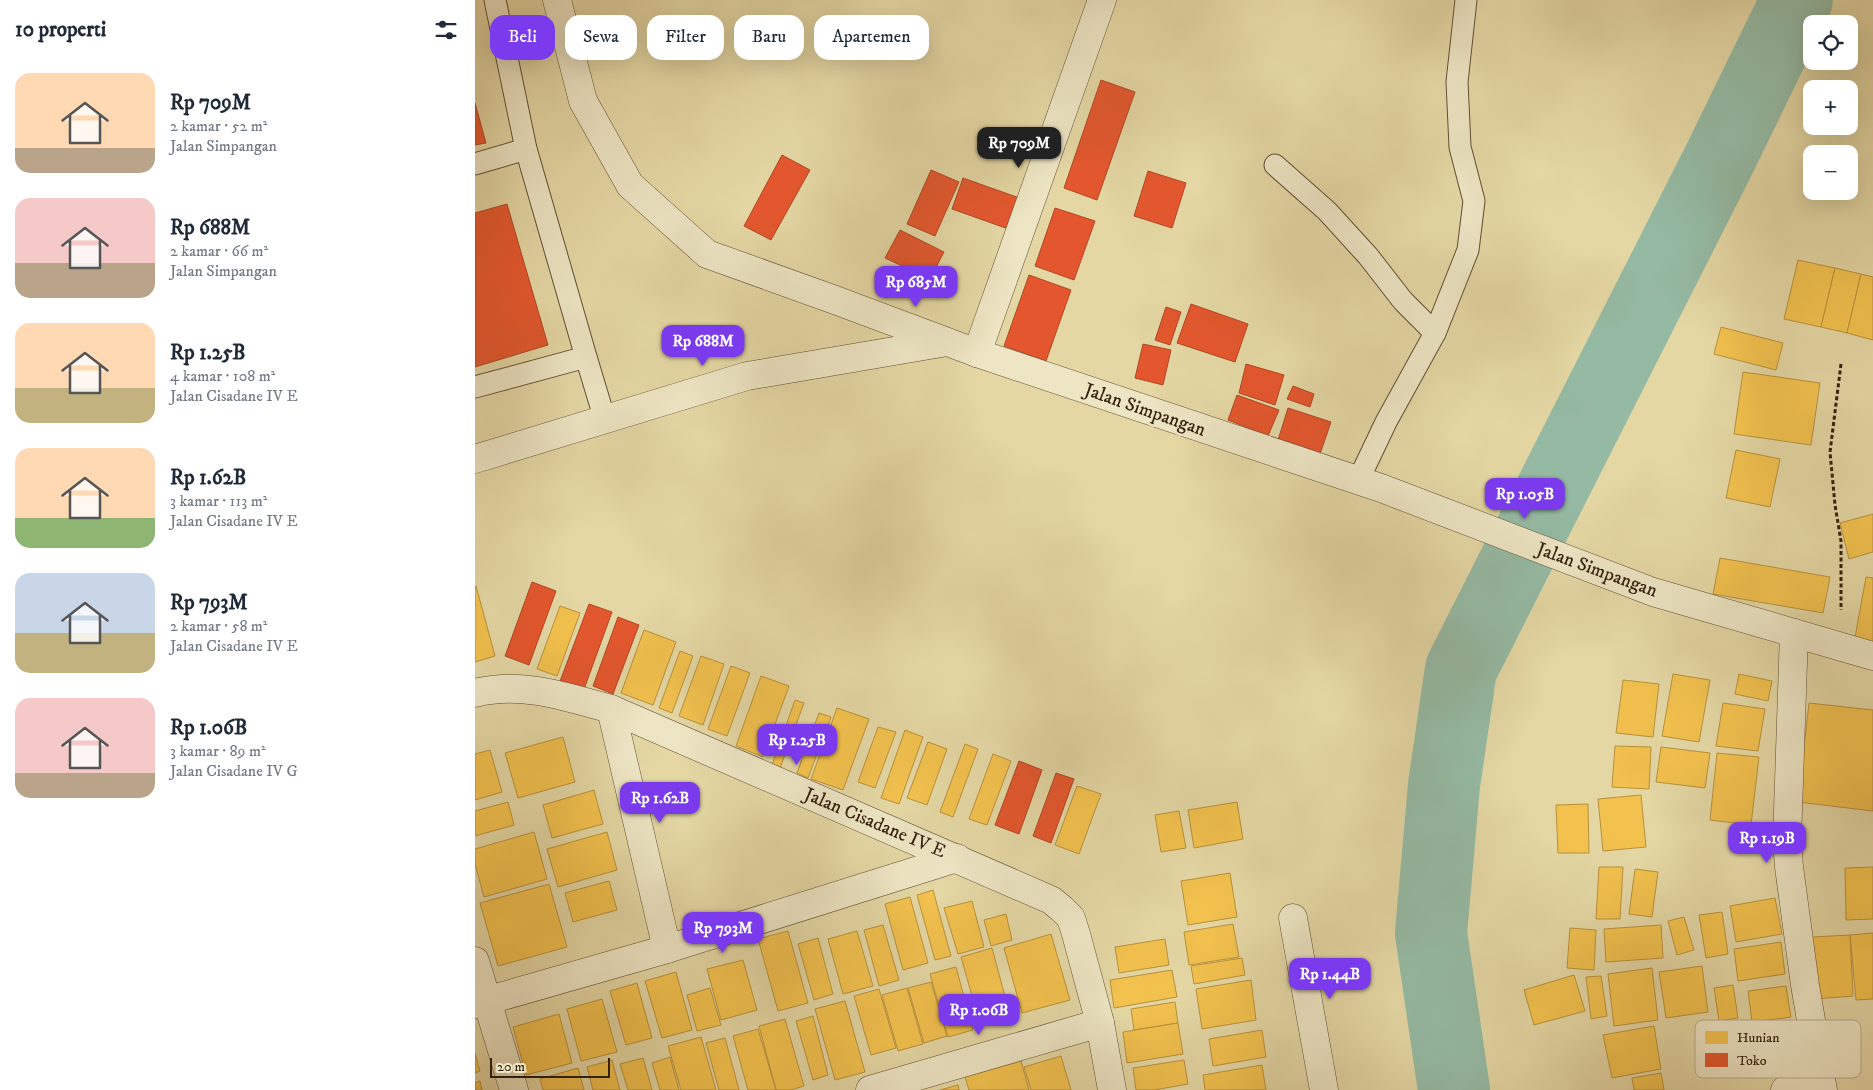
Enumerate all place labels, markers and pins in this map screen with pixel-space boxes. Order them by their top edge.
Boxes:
pin: Rp 709M [973,126,1065,169]
pin: Rp 685M [870,266,962,308]
pin: Rp 688M [657,324,749,367]
pin: Rp 1.05B [1473,478,1577,520]
pin: Rp 1.25B [745,724,849,766]
pin: Rp 1.62B [608,782,712,824]
pin: Rp 1.19B [1715,822,1819,864]
pin: Rp 793M [677,912,769,954]
pin: Rp 1.44B [1278,958,1382,1000]
pin: Rp 1.06B [927,994,1031,1036]

